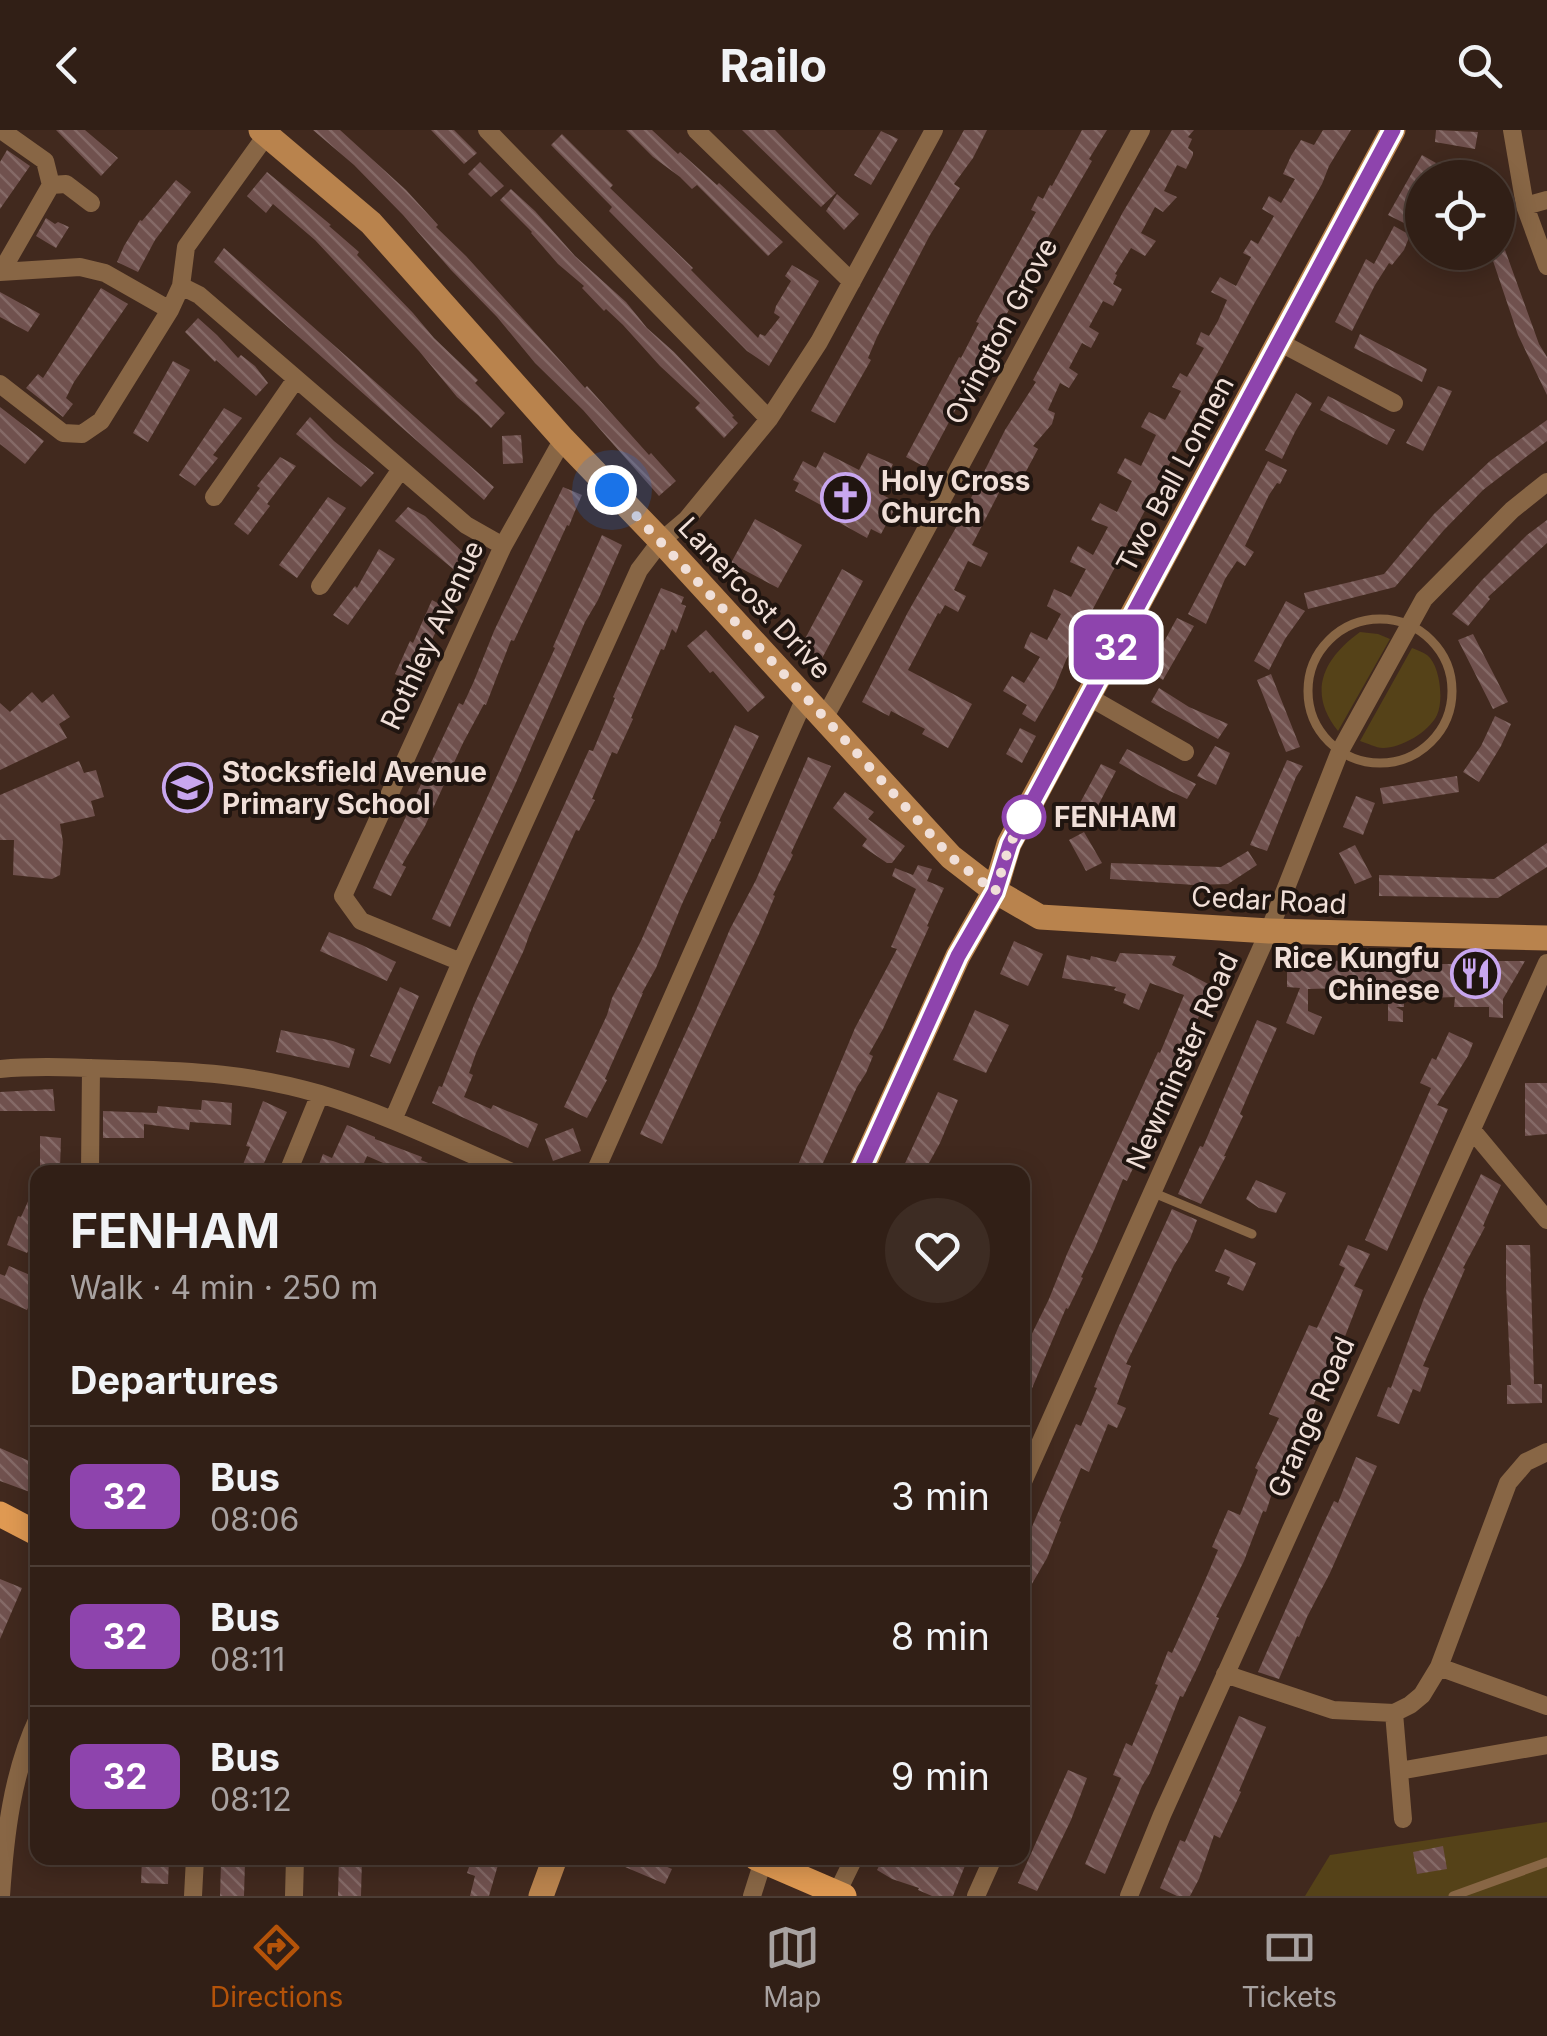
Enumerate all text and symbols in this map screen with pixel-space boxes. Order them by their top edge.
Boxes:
icon: back [40,38,95,93]
text: Railo [720,38,827,93]
icon: search [1452,38,1507,93]
map controls [1405,160,1515,270]
button: locate [1405,160,1515,270]
street label: Ovington Grove [938,232,1064,430]
street label: Two Ball Lonnen [1109,370,1241,578]
place label: Holy Cross Church [881,464,1030,530]
your location [587,465,637,515]
church icon: Holy Cross Church [820,471,872,523]
street label: Lanercost Drive [671,510,839,686]
street label: Rothley Avenue [373,535,491,735]
line badge: 32 [1071,614,1161,680]
text: 32 [1094,626,1138,668]
place label: Stocksfield Avenue Primary School [222,755,487,821]
school or university icon: Stocksfield Avenue Primary School [161,762,213,814]
marker: FENHAM [1003,796,1045,838]
place label: FENHAM [1054,800,1177,834]
street label: Cedar Road [1190,879,1348,921]
place label: Rice Kungfu Chinese [1274,941,1440,1007]
street label: Newminster Road [1119,947,1245,1175]
restaurant icon: Rice Kungfu Chinese [1449,948,1501,1000]
button: heart [885,1198,990,1303]
text: FENHAM [70,1201,280,1260]
text: Walk · 4 min · 250 m [70,1268,378,1307]
street label: Grange Road [1260,1331,1362,1503]
text: Departures [70,1357,279,1403]
text: Bus [210,1454,280,1500]
text: 3 min [891,1473,990,1519]
text: 32 [103,1475,147,1517]
text: 08:06 [210,1500,299,1539]
text: Bus [210,1594,280,1640]
text: 8 min [891,1613,990,1659]
text: 32 [103,1615,147,1657]
text: 08:11 [210,1640,285,1679]
text: Bus [210,1734,280,1780]
text: 9 min [891,1753,990,1799]
text: 32 [103,1755,147,1797]
text: 08:12 [210,1780,292,1819]
tab: Directions [210,1920,343,2014]
tab: Map [763,1920,821,2014]
tab: Tickets [1241,1920,1337,2014]

